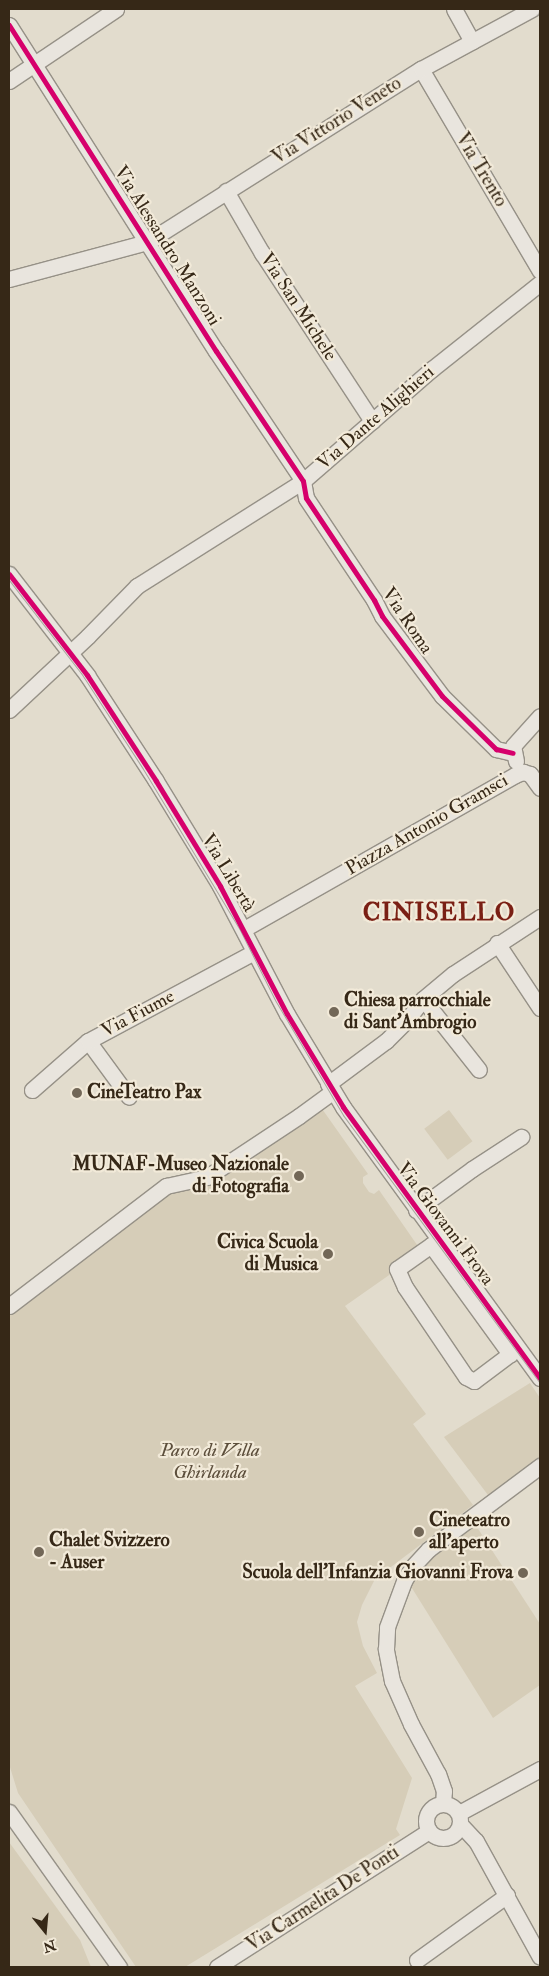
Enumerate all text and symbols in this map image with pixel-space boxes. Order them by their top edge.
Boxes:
street label: Via Vittorio Veneto [268,72,406,170]
street label: Via Trento [450,129,512,211]
street label: Via Alessandro Manzoni [109,162,225,330]
street label: Via San Michele [255,249,341,365]
street label: Via Dante Alighieri [313,361,439,475]
street label: Via Roma [376,583,438,659]
street label: Piazza Antonio Gramsci [342,769,512,881]
street label: Via Libertà [196,830,260,916]
district label: CINISELLO [362,899,516,927]
street label: Via Fiume [98,985,178,1043]
place label: Chiesa parrocchiale di Sant'Ambrogio [344,990,491,1034]
marker: Chiesa parrocchiale di Sant'Ambrogio [328,1006,340,1018]
place label: CineTeatro Pax [87,1082,201,1104]
marker: CineTeatro Pax [71,1087,83,1099]
place label: MUNAF-Museo Nazionale di Fotografia [72,1154,289,1198]
street label: Via Giovanni Frova [391,1158,499,1290]
marker: MUNAF-Museo Nazionale di Fotografia [293,1170,305,1182]
place label: Civica Scuola di Musica [217,1232,318,1276]
marker: Civica Scuola di Musica [322,1248,334,1260]
park label: Parco di Villa Ghirlanda [160,1440,260,1484]
place label: Cineteatro all'aperto [429,1510,510,1554]
marker: Cineteatro all'aperto [413,1526,425,1538]
place label: Chalet Svizzero - Auser [49,1530,170,1574]
marker: Chalet Svizzero - Auser [33,1546,45,1558]
place label: Scuola dell'Infanzia Giovanni Frova [242,1562,513,1584]
marker: Scuola dell'Infanzia Giovanni Frova [517,1567,529,1579]
street label: Via Carmelita De Ponti [242,1841,404,1957]
north arrow [20,1906,70,1956]
text: N [41,1936,58,1956]

